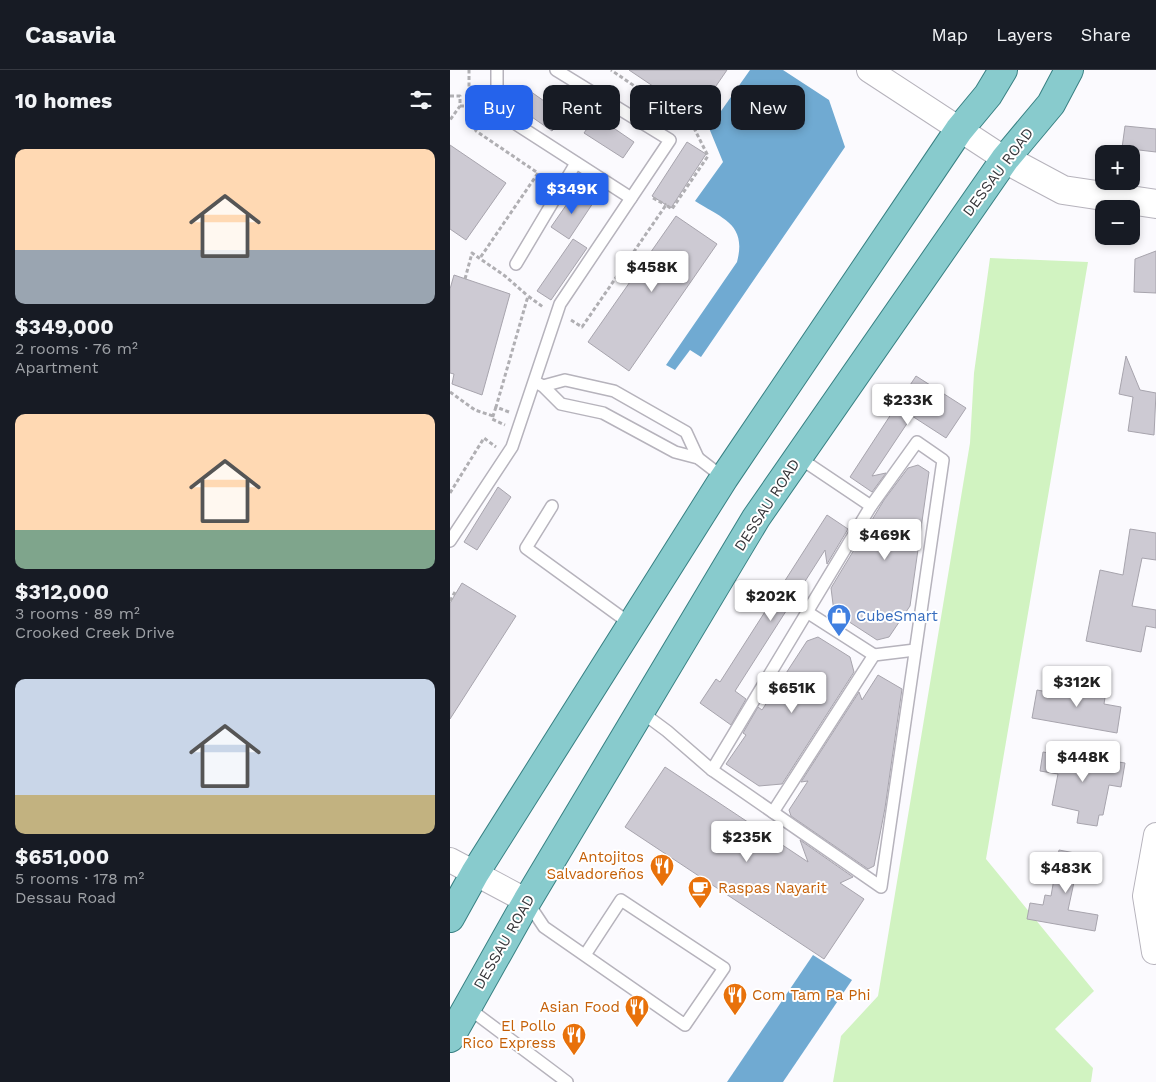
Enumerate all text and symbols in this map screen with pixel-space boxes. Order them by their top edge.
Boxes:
text: Casavia [25,21,116,49]
text: Map [931,24,968,45]
text: Layers [996,24,1053,45]
text: Share [1081,24,1131,45]
chip: Buy [465,85,533,130]
chip: Rent [543,85,620,130]
chip: Filters [630,85,721,130]
chip: New [731,85,805,130]
icon: filters [407,86,435,114]
text: 10 homes [15,88,112,113]
street label: DESSAU ROAD [959,124,1037,220]
map controls [1095,145,1140,245]
button: + [1095,145,1140,190]
pin: $349K [537,172,607,215]
text: $349K [546,179,598,198]
icon: home [180,181,270,271]
button: − [1095,200,1140,245]
pin: $458K [617,250,687,293]
text: $458K [626,257,678,276]
text: $349,000 [15,314,114,339]
text: 2 rooms · 76 m² [15,339,138,358]
text: Apartment [15,358,98,377]
pin: $233K [873,384,943,426]
text: $233K [883,390,933,409]
icon: home [180,446,270,536]
street label: DESSAU ROAD [731,456,803,554]
pin: $469K [850,518,920,561]
text: $469K [859,525,911,544]
text: $312,000 [15,579,109,604]
pin: $202K [736,580,806,622]
text: $202K [746,586,796,605]
shop icon: CubeSmart [826,603,852,637]
text: 3 rooms · 89 m² [15,604,140,623]
place label: CubeSmart [856,607,939,625]
text: Crooked Creek Drive [15,623,175,642]
pin: $312K [1042,666,1112,708]
pin: $651K [757,672,827,714]
text: $312K [1053,672,1101,691]
text: $651K [768,678,816,697]
icon: home [180,711,270,801]
pin: $448K [1048,740,1118,783]
text: $448K [1057,747,1109,766]
pin: $235K [712,820,782,863]
text: $235K [722,827,772,846]
text: $651,000 [15,844,109,869]
place label: Antojitos Salvadoreños [547,848,644,883]
pin: $483K [1031,852,1101,894]
restaurant icon: Antojitos Salvadoreños [649,853,675,887]
text: $483K [1040,858,1092,877]
text: 5 rooms · 178 m² [15,869,144,888]
cafe icon: Raspas Nayarit [687,875,713,909]
place label: Raspas Nayarit [718,879,827,897]
text: Dessau Road [15,888,116,907]
street label: DESSAU ROAD [470,891,538,993]
restaurant icon: Com Tam Pa Phi [722,982,748,1016]
place label: Com Tam Pa Phi [752,986,871,1004]
restaurant icon: Asian Food [624,994,650,1028]
place label: Asian Food [540,998,620,1016]
place label: El Pollo Rico Express [462,1017,556,1052]
restaurant icon: El Pollo Rico Express [561,1022,587,1056]

